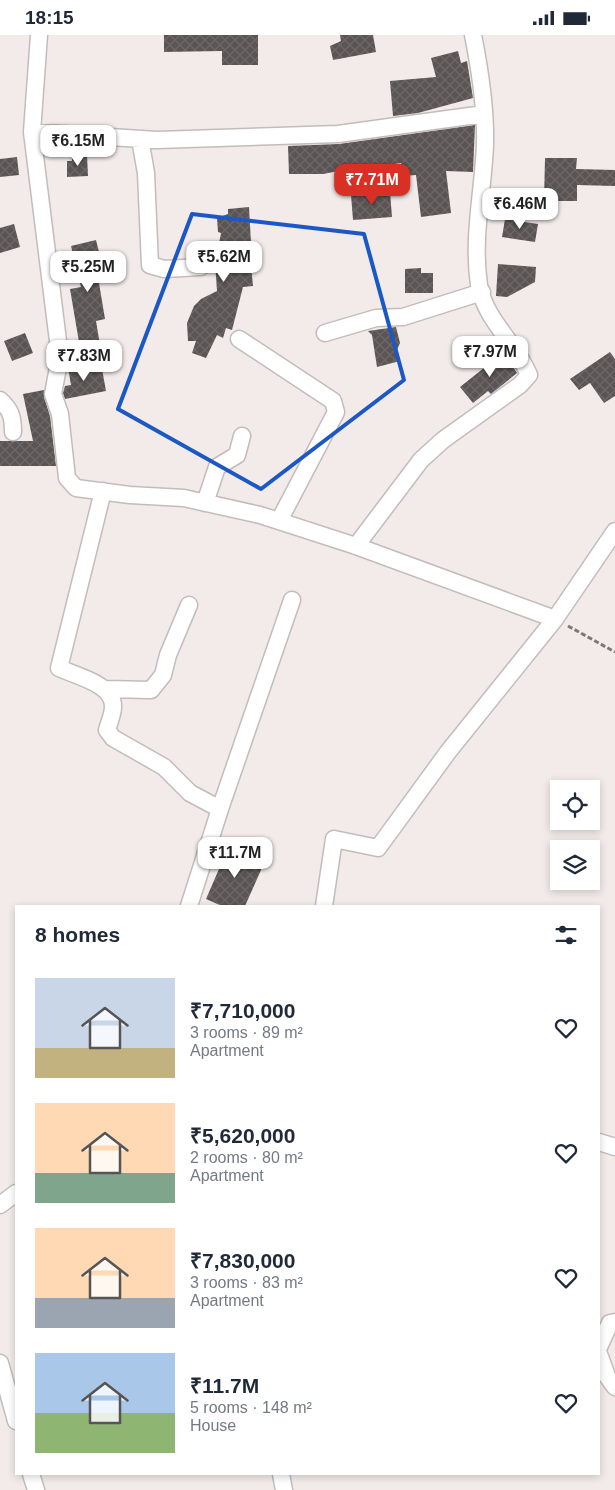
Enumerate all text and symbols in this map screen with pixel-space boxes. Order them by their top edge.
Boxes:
text: 18:15 [25,7,74,28]
pin: ₹6.15M [37,125,119,167]
text: ₹6.15M [51,132,105,149]
pin: ₹7.71M [331,163,413,206]
text: ₹7.71M [345,171,399,188]
pin: ₹6.46M [479,187,561,230]
text: ₹6.46M [493,195,547,212]
pin: ₹5.62M [183,241,265,283]
text: ₹5.62M [197,248,251,265]
pin: ₹5.25M [47,251,129,293]
text: ₹5.25M [61,258,115,275]
pin: ₹7.97M [449,335,531,378]
pin: ₹7.83M [43,339,125,382]
text: ₹7.97M [463,343,517,360]
text: ₹7.83M [57,347,111,364]
map controls [550,780,600,890]
button: locate [550,780,600,830]
pin: ₹11.7M [194,837,276,879]
button: layers [550,840,600,890]
text: ₹11.7M [209,844,261,861]
icon: filters [552,921,580,949]
text: 8 homes [35,923,120,946]
icon: home [75,998,135,1058]
text: ₹7,710,000 [190,999,295,1022]
icon: heart [552,1014,580,1042]
text: 3 rooms · 89 m² [190,1024,303,1041]
text: Apartment [190,1042,264,1059]
icon: home [75,1123,135,1183]
text: ₹5,620,000 [190,1124,295,1147]
icon: heart [552,1139,580,1167]
text: 2 rooms · 80 m² [190,1149,303,1166]
text: Apartment [190,1167,264,1184]
icon: home [75,1248,135,1308]
text: ₹7,830,000 [190,1249,295,1272]
icon: heart [552,1264,580,1292]
text: 3 rooms · 83 m² [190,1274,303,1291]
text: Apartment [190,1292,264,1309]
icon: home [75,1373,135,1433]
text: ₹11.7M [190,1374,259,1397]
icon: heart [552,1389,580,1417]
text: 5 rooms · 148 m² [190,1399,312,1416]
text: House [190,1417,236,1434]

